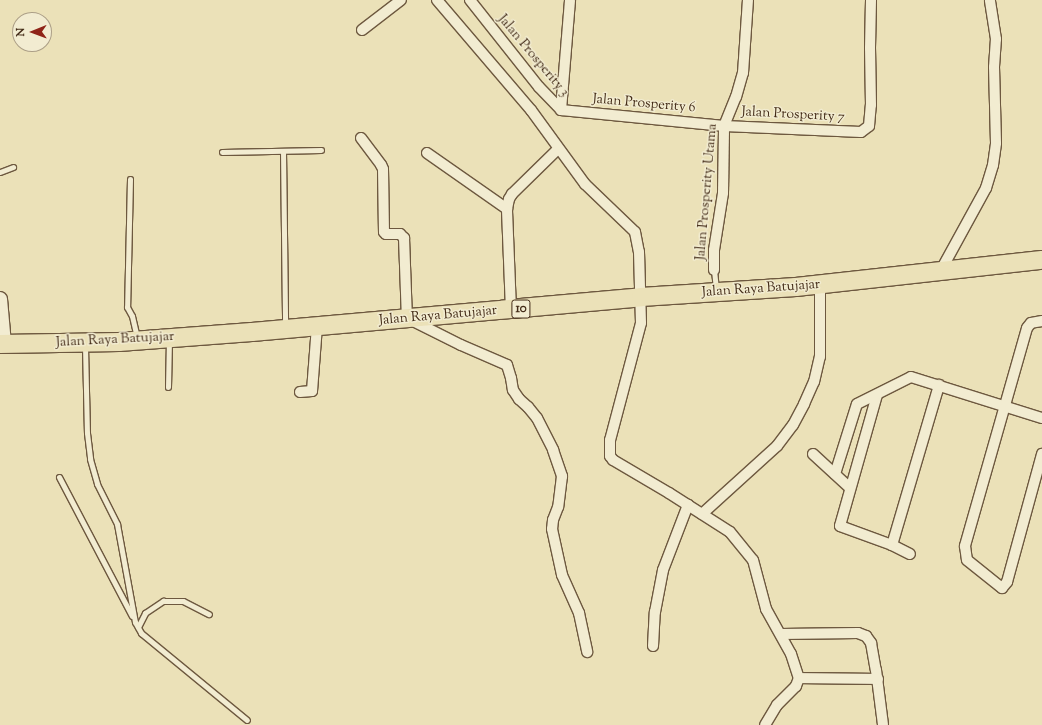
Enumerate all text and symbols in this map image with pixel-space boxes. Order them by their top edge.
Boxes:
street label: Jalan Prosperity 3 [494,11,572,101]
north arrow [12,12,52,52]
text: N [13,28,29,37]
street label: Jalan Prosperity 6 [592,91,696,117]
street label: Jalan Prosperity 7 [741,104,845,126]
street label: Jalan Prosperity Utama [693,123,721,261]
street label: Jalan Raya Batujajar [701,276,821,302]
road number: 10 [511,298,531,320]
street label: Jalan Raya Batujajar [378,302,498,330]
street label: Jalan Raya Batujajar [55,329,175,351]

